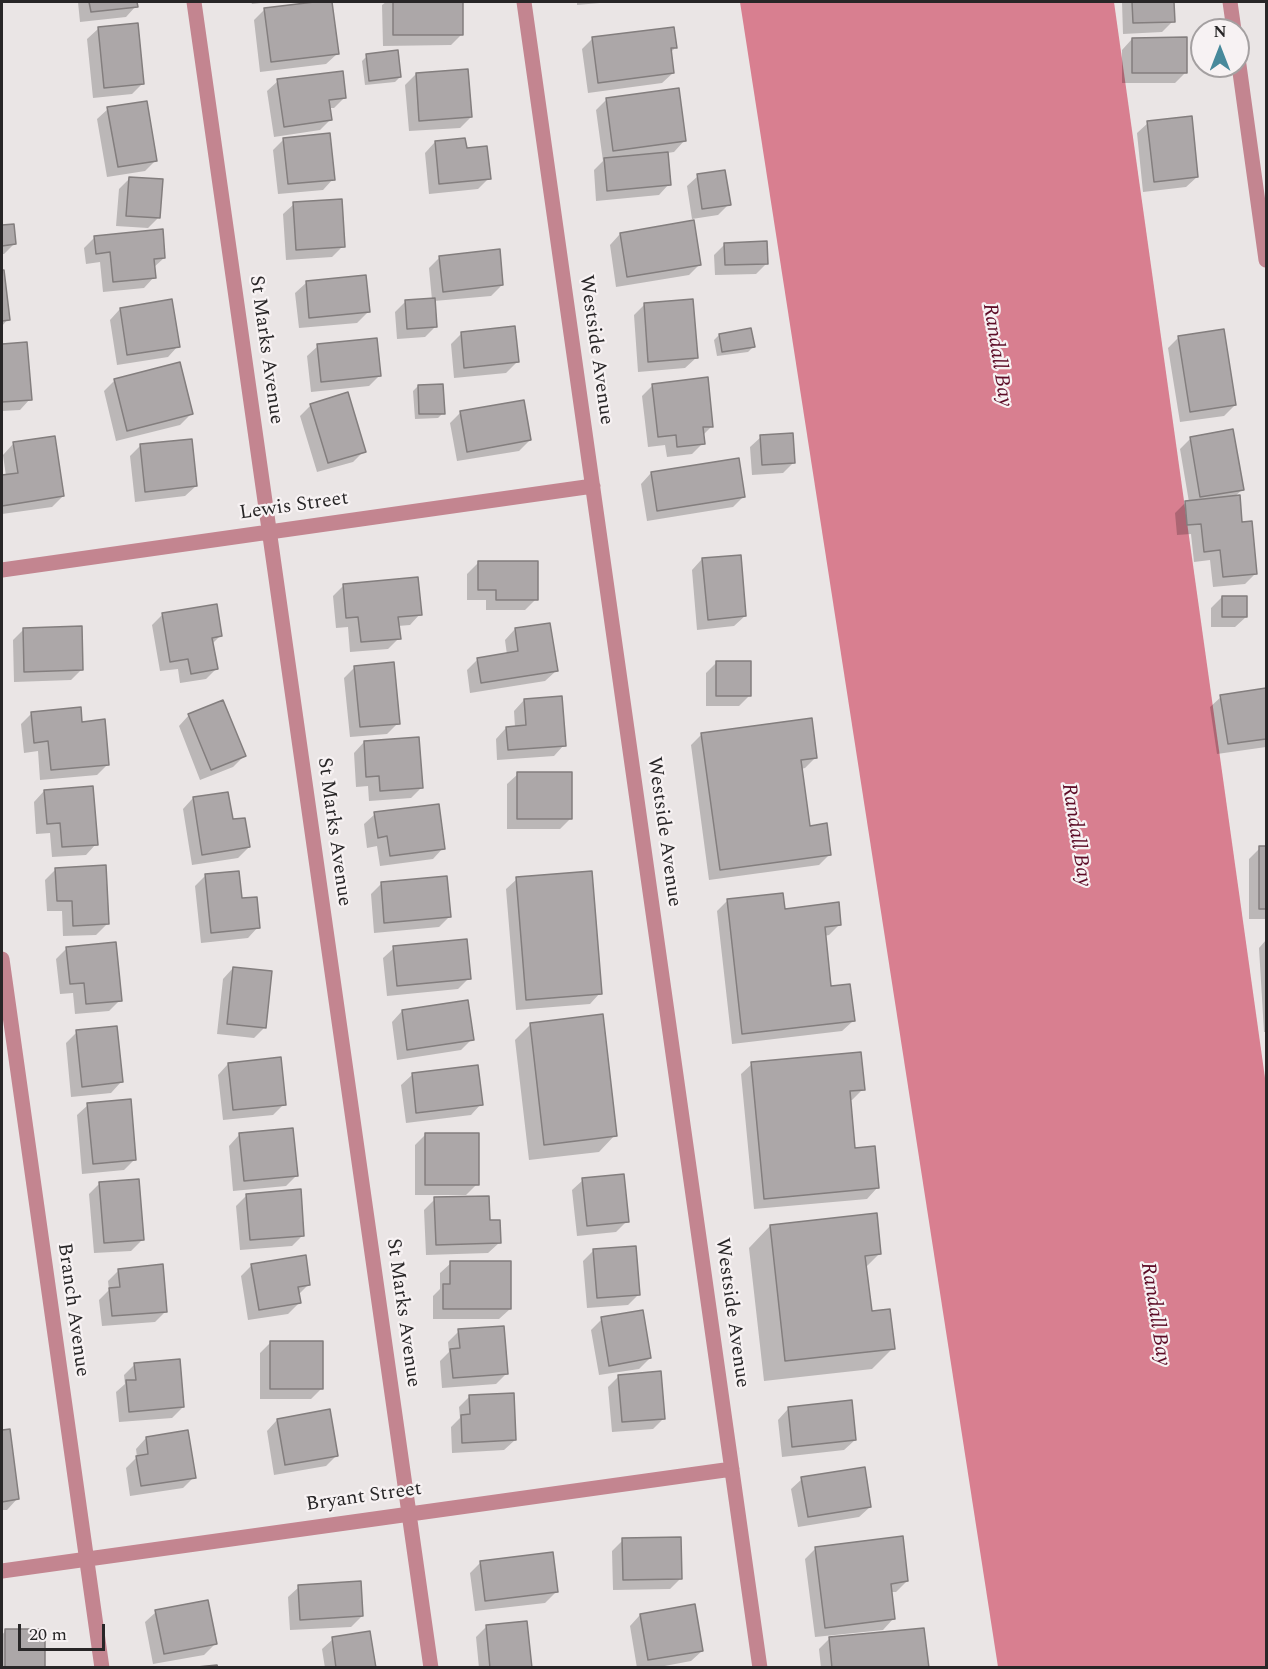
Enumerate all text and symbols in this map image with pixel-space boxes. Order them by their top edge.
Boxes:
north arrow [1190,18,1250,78]
text: N [1213,20,1227,44]
street label: Westside Avenue [573,273,617,427]
street label: St Marks Avenue [243,274,287,426]
water label: Randall Bay [975,302,1017,408]
street label: Lewis Street [238,487,350,527]
street label: Westside Avenue [641,755,685,909]
street label: St Marks Avenue [311,756,355,908]
water label: Randall Bay [1054,782,1096,888]
street label: Westside Avenue [709,1236,753,1390]
street label: St Marks Avenue [380,1237,424,1389]
street label: Branch Avenue [51,1242,93,1378]
water label: Randall Bay [1133,1261,1175,1367]
street label: Bryant Street [305,1478,423,1518]
scale bar [21,1612,108,1650]
text: 20 m [29,1621,67,1648]

